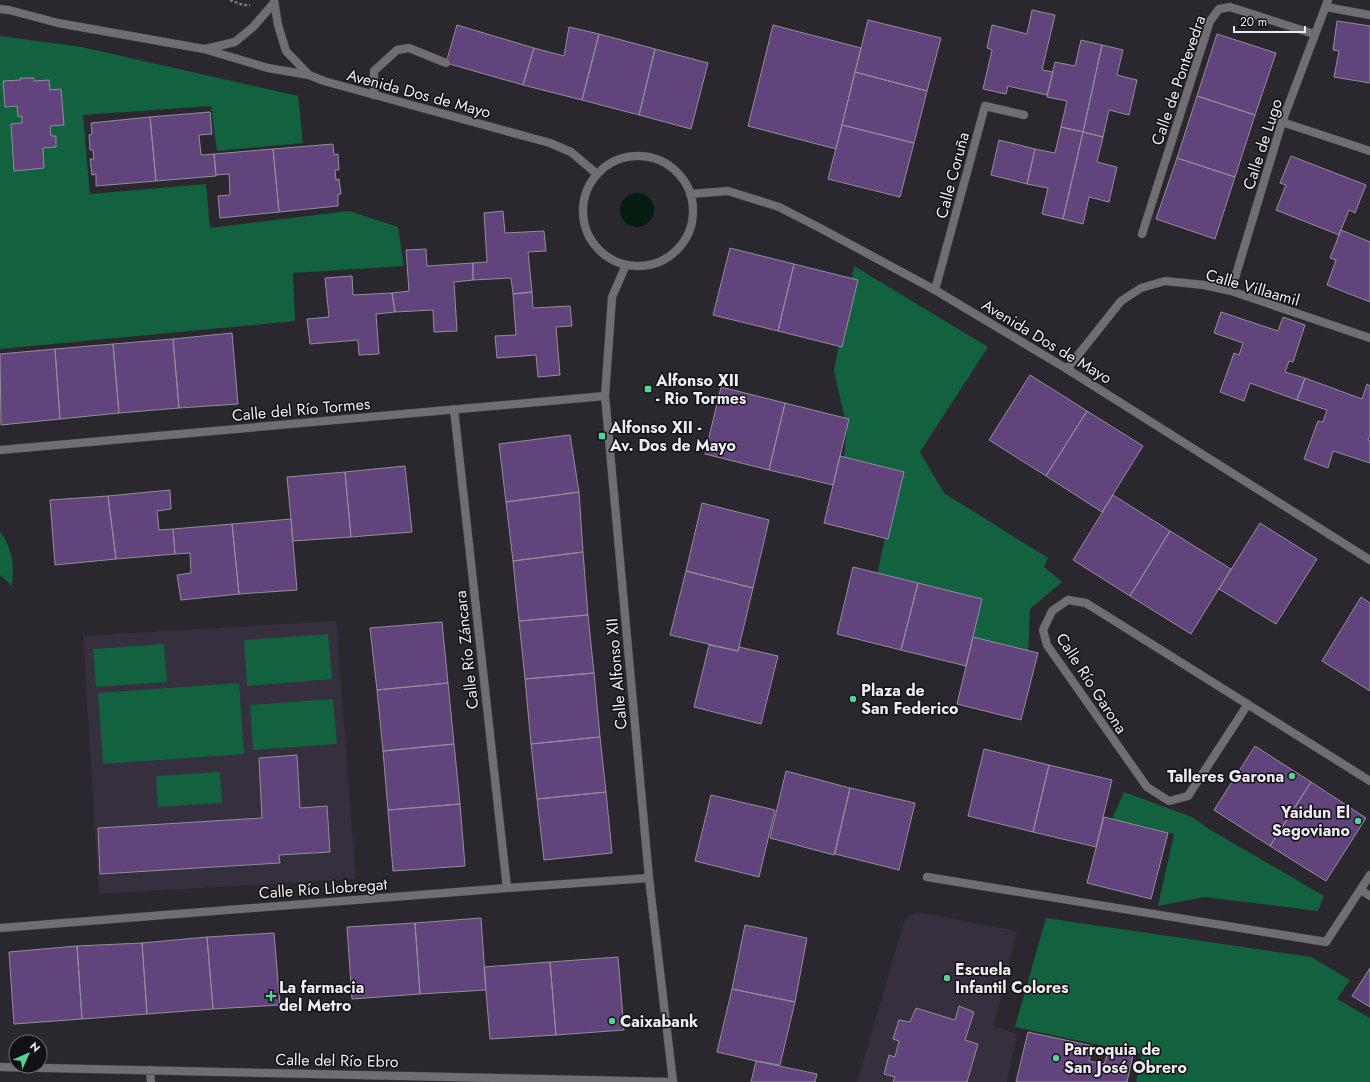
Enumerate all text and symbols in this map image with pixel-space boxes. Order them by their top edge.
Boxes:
scale bar [1234,8,1305,34]
street label: Calle de Pontevedra [1145,12,1211,148]
text: 20 m [1240,13,1267,31]
street label: Avenida Dos de Mayo [344,63,494,124]
street label: Calle de Lugo [1237,95,1288,193]
street label: Calle Coruña [930,129,975,221]
street label: Calle Villaamil [1203,263,1303,312]
street label: Avenida Dos de Mayo [977,293,1116,390]
place label: Alfonso XII - Rio Tormes [655,369,746,410]
marker: Alfonso XII - Rio Tormes [643,384,653,394]
street label: Calle del Río Tormes [231,392,371,427]
place label: Alfonso XII - Av. Dos de Mayo [609,416,736,457]
marker: Alfonso XII - Av. Dos de Mayo [597,431,607,441]
street label: Calle Río Záncara [449,590,484,710]
street label: Calle Alfonso XII [600,617,633,731]
street label: Calle Río Garona [1050,628,1133,738]
place label: Plaza de San Federico [861,679,959,720]
marker: Plaza de San Federico [848,694,858,704]
place label: Talleres Garona [1167,765,1284,788]
marker: Talleres Garona [1287,771,1297,781]
place label: Yaidun El Segoviano [1272,801,1350,842]
marker: Yaidun El Segoviano [1353,816,1363,826]
street label: Calle Río Llobregat [258,873,388,904]
place label: Escuela Infantil Colores [955,958,1069,999]
marker: Escuela Infantil Colores [942,973,952,983]
place label: La farmacia del Metro [279,976,364,1017]
marker: La farmacia del Metro [266,991,276,1001]
place label: Caixabank [620,1010,699,1033]
marker: Caixabank [607,1016,617,1026]
north arrow [8,1034,48,1074]
text: N [26,1038,44,1056]
place label: Parroquia de San José Obrero [1064,1038,1187,1079]
street label: Calle del Río Ebro [275,1048,399,1073]
marker: Parroquia de San José Obrero [1051,1053,1061,1063]

